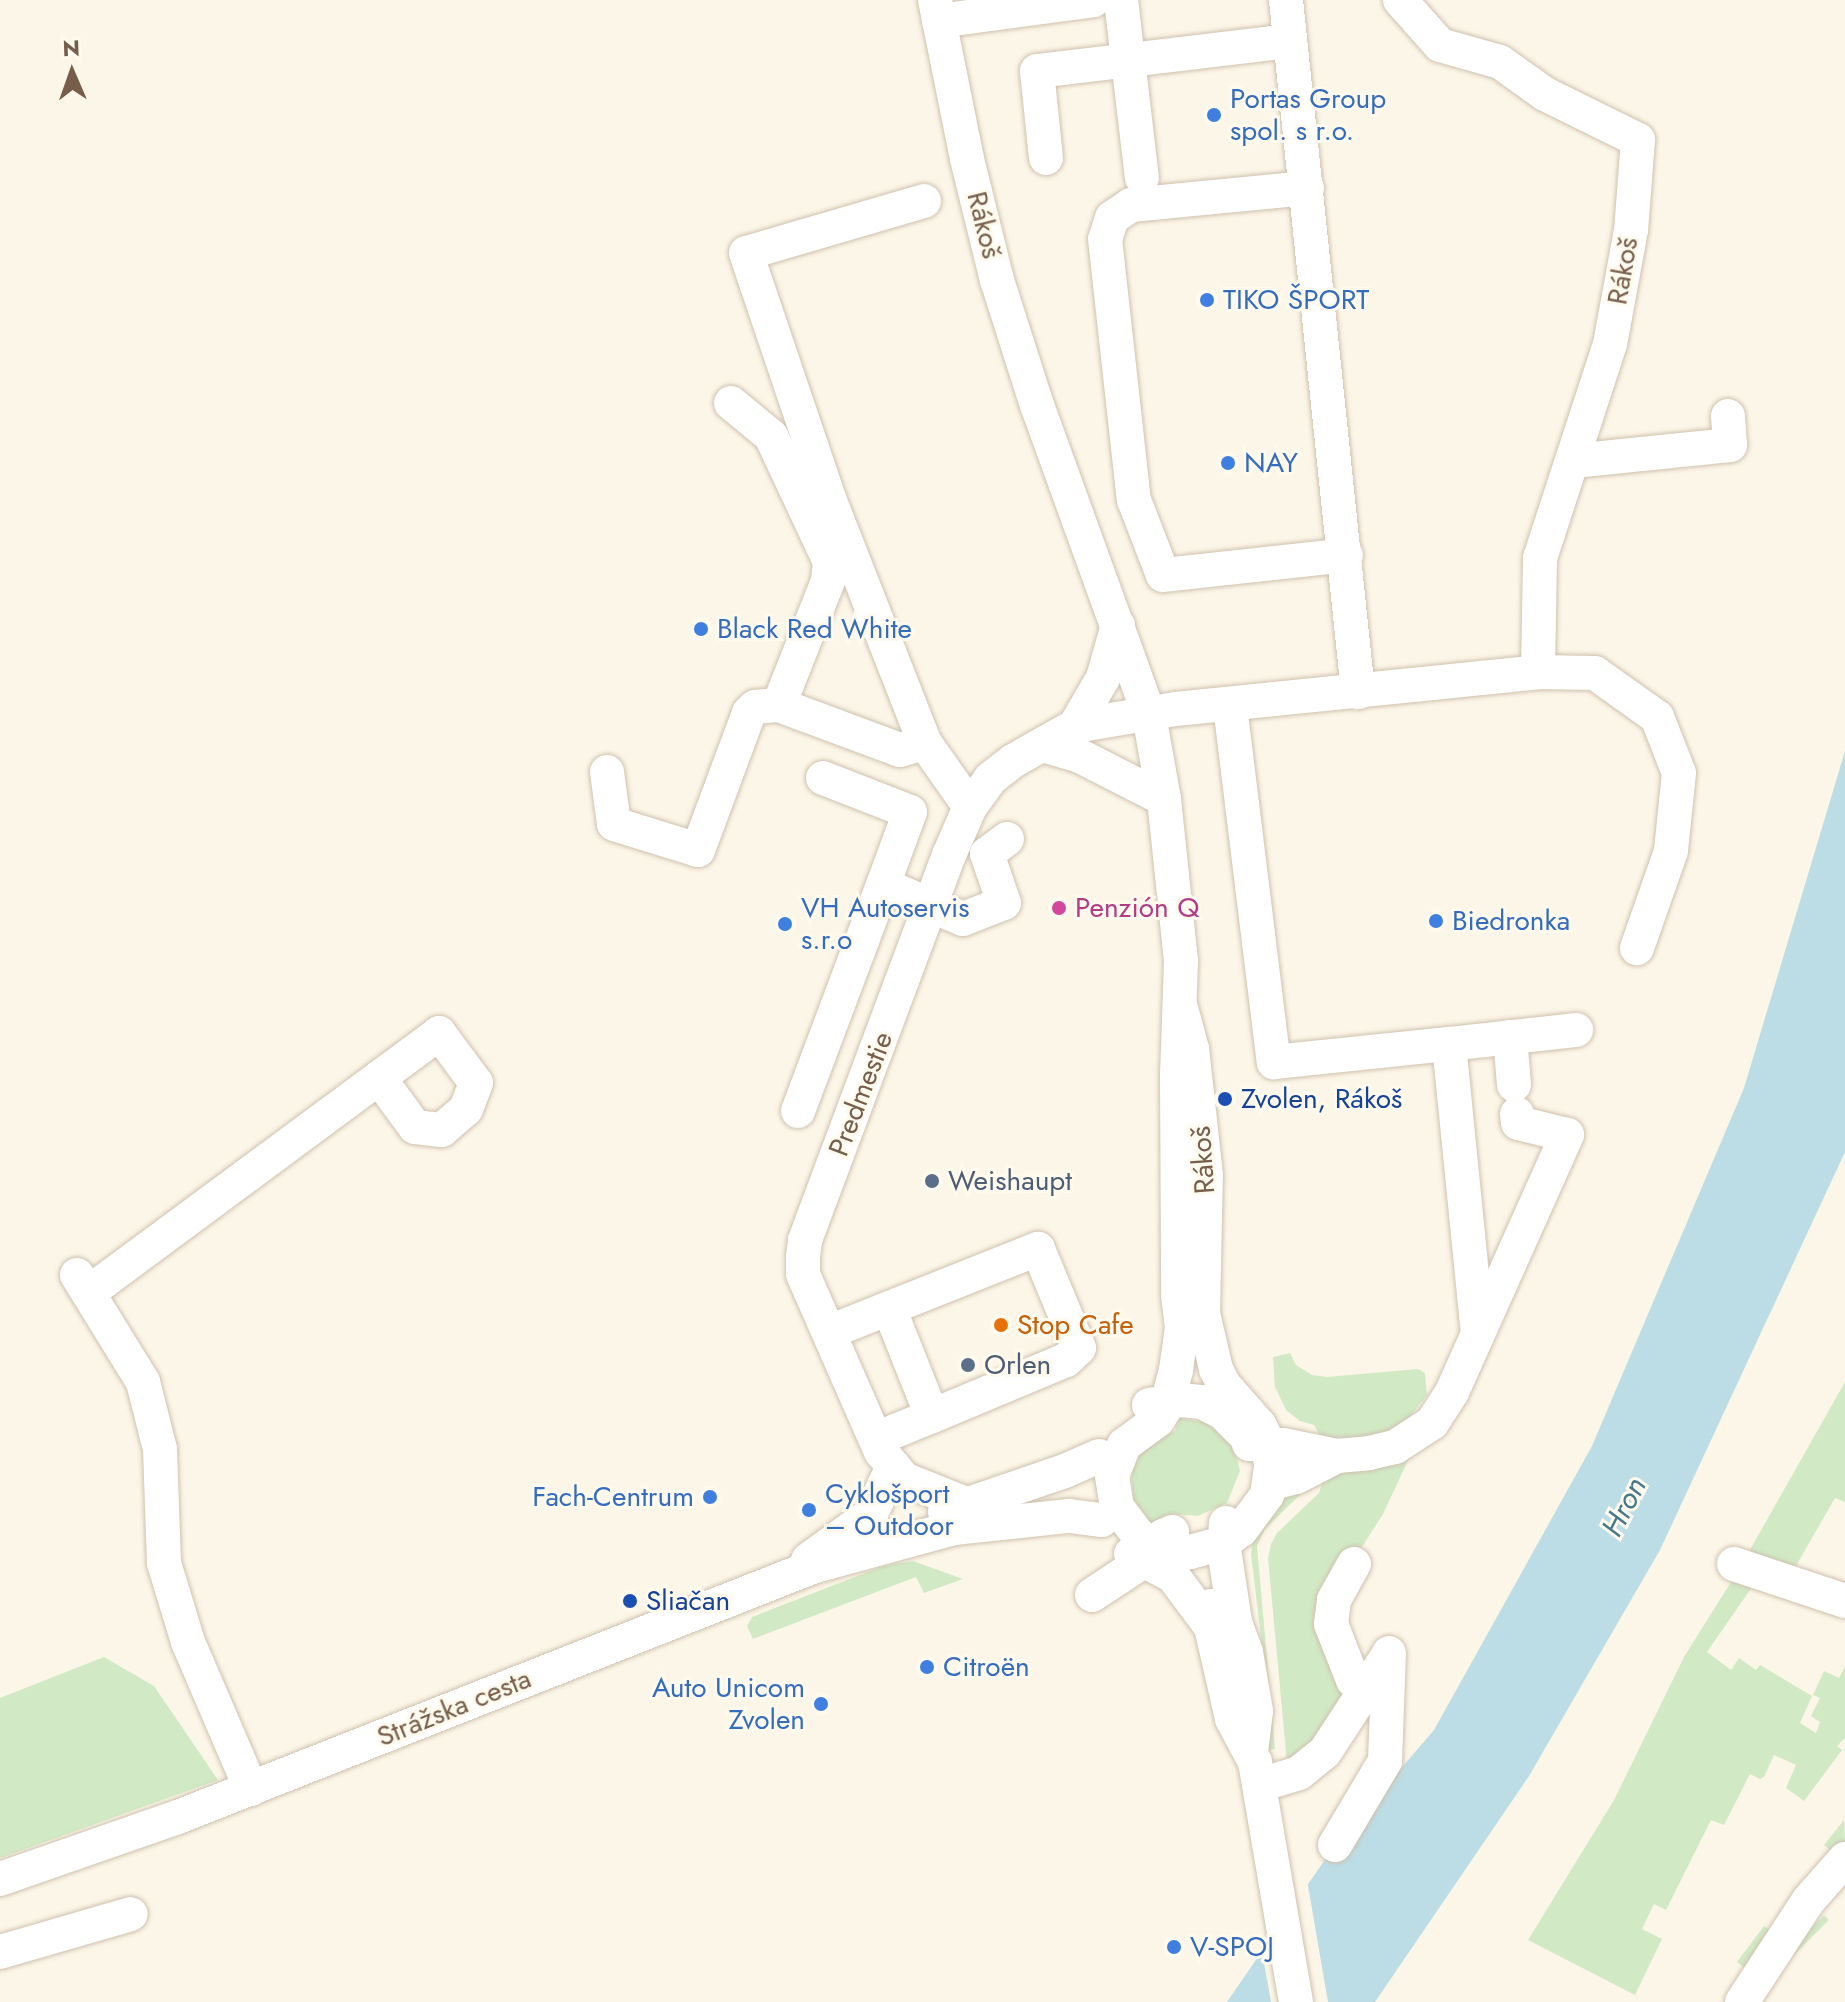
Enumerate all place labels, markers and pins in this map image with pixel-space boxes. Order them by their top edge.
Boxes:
place label: Portas Group spol. s r.o. [1230,82,1386,148]
marker: Portas Group spol. s r.o. [1205,106,1223,124]
place label: TIKO ŠPORT [1223,283,1369,317]
marker: TIKO ŠPORT [1198,291,1216,309]
place label: NAY [1244,446,1298,480]
marker: NAY [1219,454,1237,472]
place label: Black Red White [717,612,912,646]
marker: Black Red White [692,620,710,638]
place label: VH Autoservis s.r.o [801,891,970,957]
place label: Penzión Q [1075,891,1199,925]
marker: Penzión Q [1050,899,1068,917]
place label: Biedronka [1452,904,1570,938]
marker: Biedronka [1427,912,1445,930]
marker: VH Autoservis s.r.o [776,915,794,933]
place label: Zvolen, Rákoš [1241,1082,1402,1116]
marker: Zvolen, Rákoš [1216,1090,1234,1108]
place label: Weishaupt [948,1164,1072,1198]
marker: Weishaupt [923,1172,941,1190]
place label: Stop Cafe [1017,1308,1134,1342]
marker: Stop Cafe [992,1316,1010,1334]
place label: Orlen [984,1348,1051,1382]
marker: Orlen [959,1356,977,1374]
place label: Cyklošport – Outdoor [825,1477,954,1543]
place label: Fach-Centrum [532,1480,694,1514]
marker: Fach-Centrum [701,1488,719,1506]
marker: Cyklošport – Outdoor [800,1501,818,1519]
place label: Sliačan [646,1584,730,1618]
marker: Sliačan [621,1592,639,1610]
place label: Citroën [943,1650,1030,1684]
marker: Citroën [918,1658,936,1676]
place label: Auto Unicom Zvolen [652,1671,805,1737]
marker: Auto Unicom Zvolen [812,1695,830,1713]
place label: V-SPOJ [1190,1930,1274,1964]
marker: V-SPOJ [1165,1938,1183,1956]

